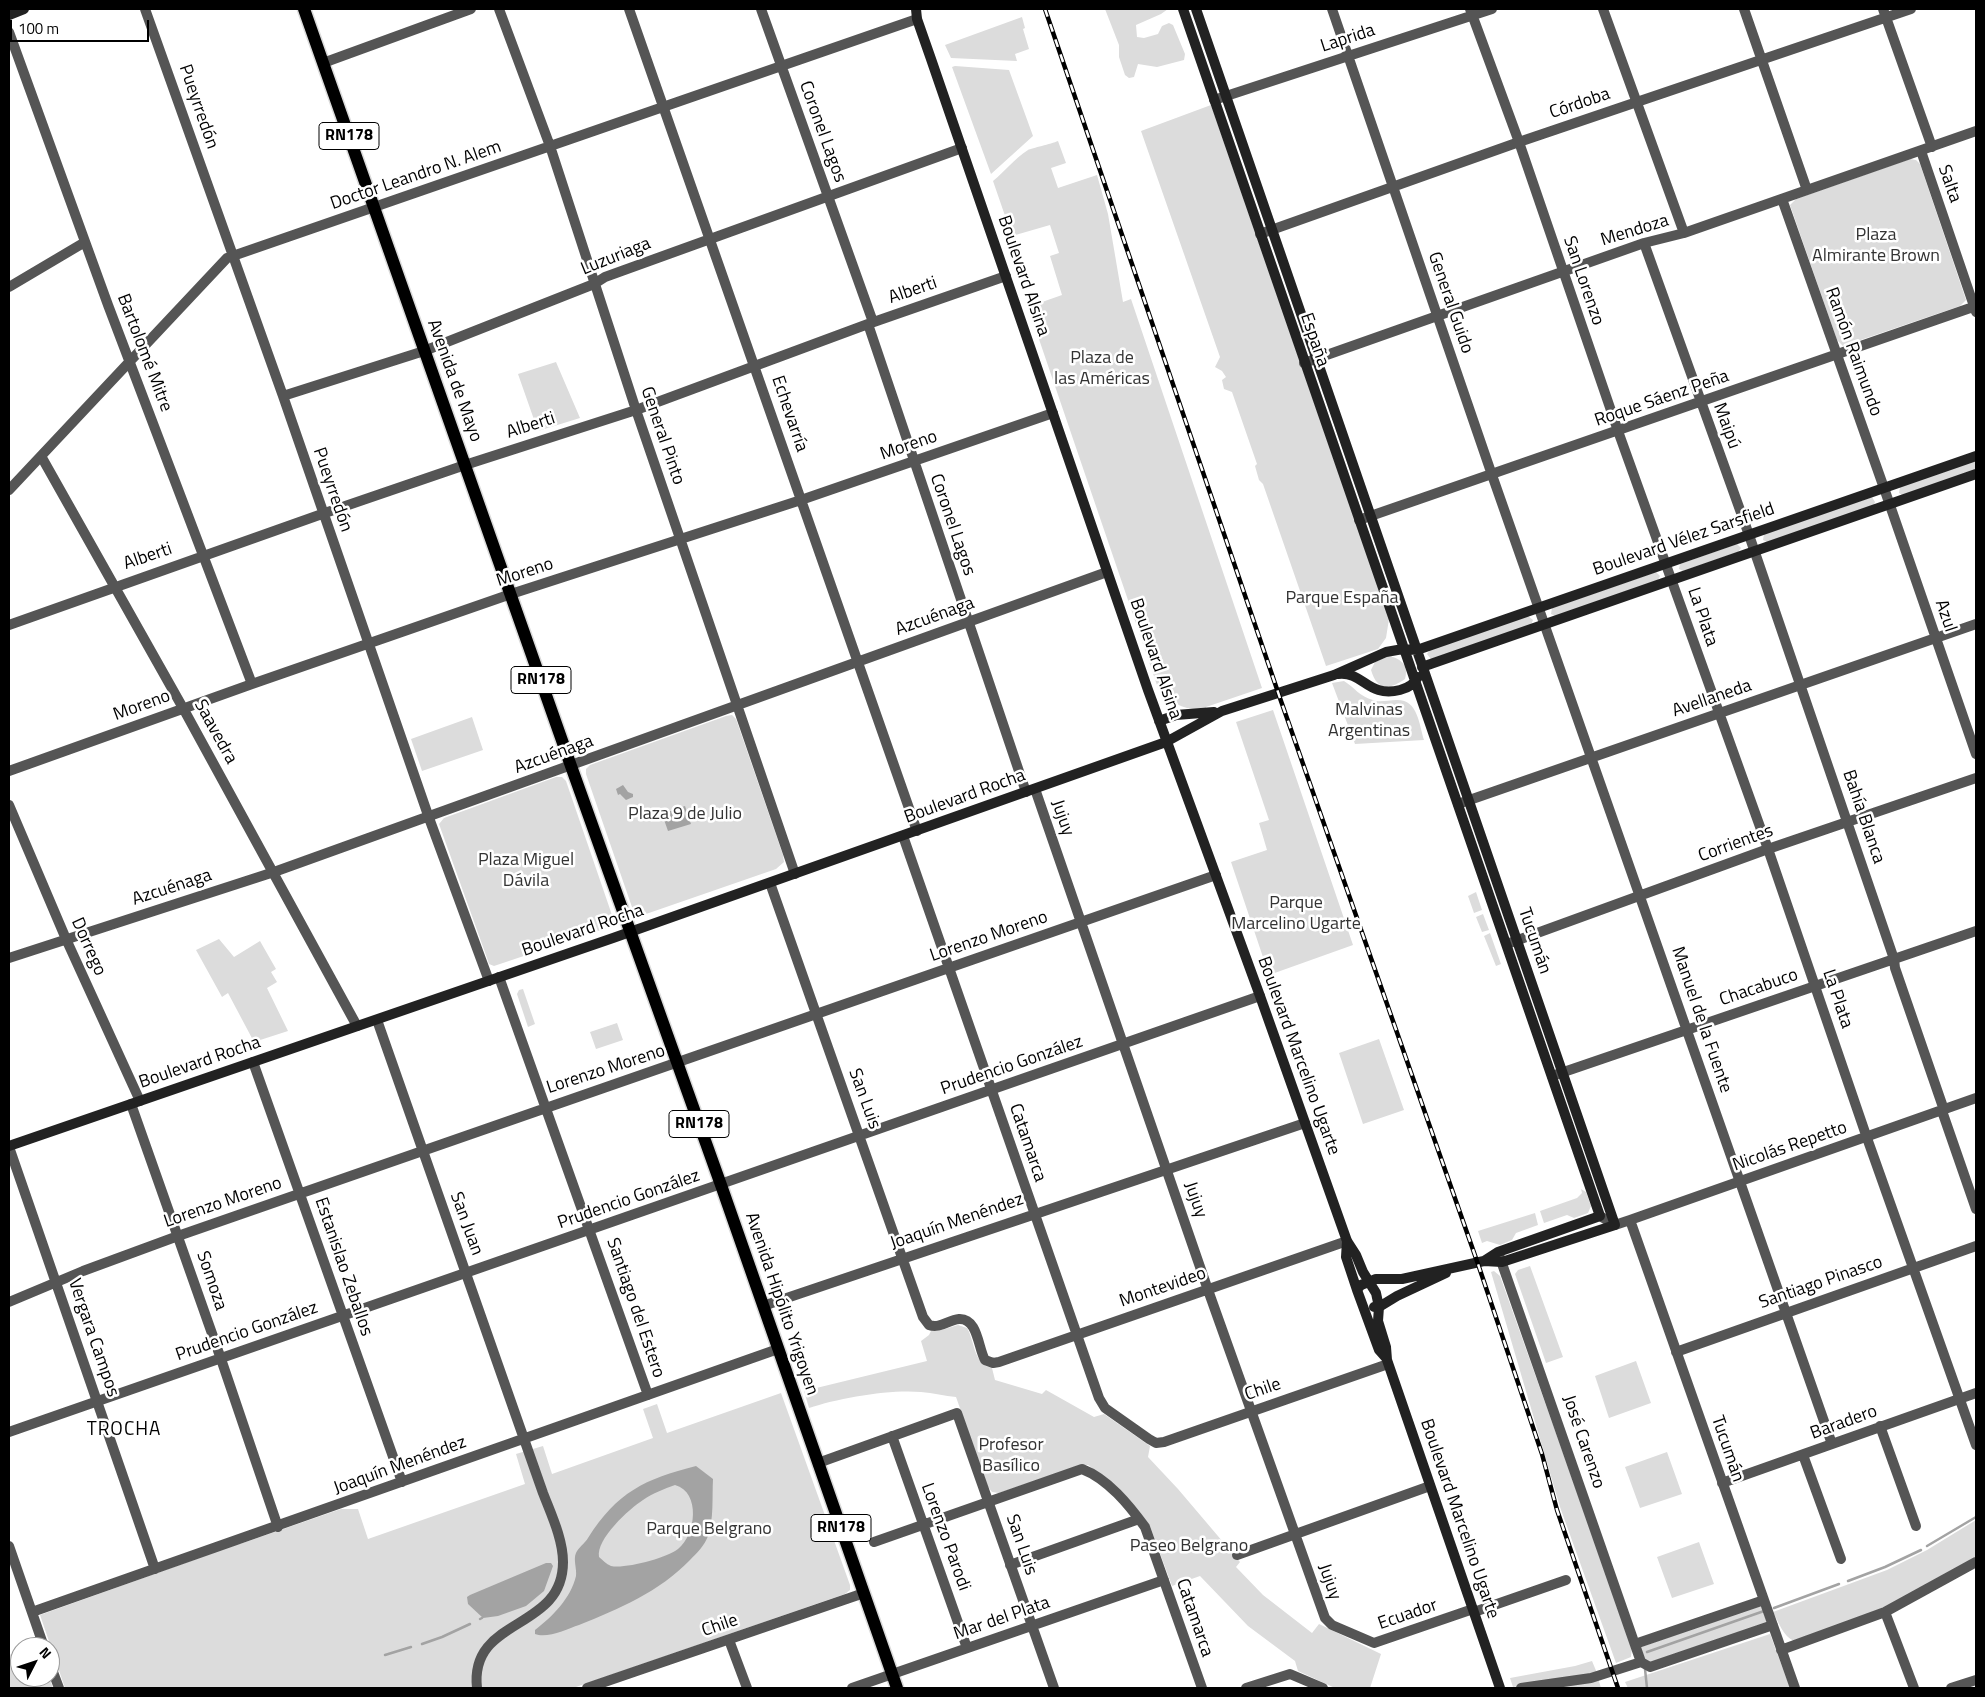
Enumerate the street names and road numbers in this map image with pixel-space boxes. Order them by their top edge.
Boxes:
street label: Laprida [1318,20,1378,58]
street label: Pueyrredón [173,62,223,152]
street label: Coronel Lagos [794,78,850,186]
street label: Córdoba [1547,84,1613,124]
road number: RN178 [319,122,379,150]
street label: Doctor Leandro N. Alem [328,137,504,215]
street label: Salta [1933,162,1965,206]
street label: Mendoza [1598,210,1672,252]
street label: Boulevard Alsina [992,213,1054,339]
street label: Luzuriaga [578,233,654,281]
street label: San Lorenzo [1558,234,1608,328]
street label: General Guido [1423,249,1477,357]
street label: Alberti [886,273,940,309]
street label: Ramón Raimundo [1820,285,1886,419]
street label: Bartolomé Mitre [112,291,176,415]
street label: España [1295,310,1333,370]
street label: Avenida de Mayo [422,317,486,445]
street label: Roque Sáenz Peña [1592,366,1732,432]
street label: Echevarría [766,373,812,455]
street label: General Pinto [635,384,689,488]
street label: Maipú [1708,400,1744,452]
street label: Alberti [504,408,558,444]
street label: Moreno [878,426,940,466]
street label: Pueyrredón [307,445,357,535]
street label: Coronel Lagos [924,471,980,579]
street label: Boulevard Vélez Sarsfield [1590,499,1778,581]
street label: Alberti [121,539,175,575]
street label: Moreno [494,554,556,592]
street label: La Plata [1682,585,1722,649]
street label: Azcuénaga [893,593,977,641]
street label: Boulevard Alsina [1124,596,1186,722]
street label: Azul [1929,597,1961,635]
road number: RN178 [511,666,571,694]
street label: Avellaneda [1669,675,1755,723]
street label: Moreno [111,686,173,726]
street label: Saavedra [189,696,241,768]
street label: Azcuénaga [512,731,596,779]
street label: Boulevard Rocha [902,765,1028,829]
street label: Bahía Blanca [1837,767,1889,867]
street label: Jujuy [1046,797,1078,839]
street label: Corrientes [1696,821,1776,867]
street label: Azcuénaga [130,865,214,911]
street label: Boulevard Rocha [519,900,647,962]
street label: Tucumán [1513,905,1555,977]
street label: Lorenzo Moreno [927,907,1051,967]
street label: Dorrego [66,915,110,979]
street label: Manuel de la Fuente [1666,944,1736,1096]
street label: Boulevard Marcelino Ugarte [1252,954,1344,1158]
street label: Chacabuco [1717,965,1801,1011]
street label: La Plata [1817,967,1857,1031]
street label: Boulevard Rocha [136,1032,264,1094]
street label: Prudencio González [938,1032,1086,1100]
street label: Lorenzo Moreno [544,1041,668,1099]
street label: San Luis [843,1066,885,1132]
street label: Catamarca [1004,1101,1050,1185]
road number: RN178 [669,1110,729,1138]
street label: Nicolás Repetto [1730,1117,1850,1177]
street label: Prudencio González [555,1166,703,1234]
street label: Lorenzo Moreno [161,1173,285,1233]
street label: Jujuy [1179,1179,1211,1221]
street label: San Juan [445,1189,487,1259]
street label: Joaquín Menéndez [887,1189,1027,1255]
street label: Estanislao Zeballos [309,1195,377,1339]
street label: Avenida Hipólito Yrigoyen [740,1210,822,1398]
street label: Santiago del Estero [601,1235,669,1381]
street label: Somoza [191,1249,231,1313]
street label: Santiago Pinasco [1756,1252,1886,1314]
street label: Montevideo [1117,1263,1209,1313]
street label: Vergara Campos [63,1276,123,1400]
street label: Prudencio González [173,1298,321,1366]
street label: Chile [1242,1374,1284,1406]
street label: José Carenzo [1557,1392,1609,1492]
street label: Baradero [1808,1401,1880,1445]
street label: Tucumán [1706,1413,1748,1485]
street label: Boulevard Marcelino Ugarte [1415,1416,1503,1622]
street label: Joaquín Menéndez [331,1432,469,1500]
street label: Lorenzo Parodi [916,1480,974,1594]
street label: San Luis [1001,1512,1041,1578]
road number: RN178 [811,1515,871,1542]
street label: Jujuy [1313,1561,1345,1603]
street label: Catamarca [1171,1576,1217,1660]
street label: Mar del Plata [951,1592,1053,1646]
street label: Ecuador [1375,1595,1441,1635]
street label: Chile [699,1610,741,1642]

